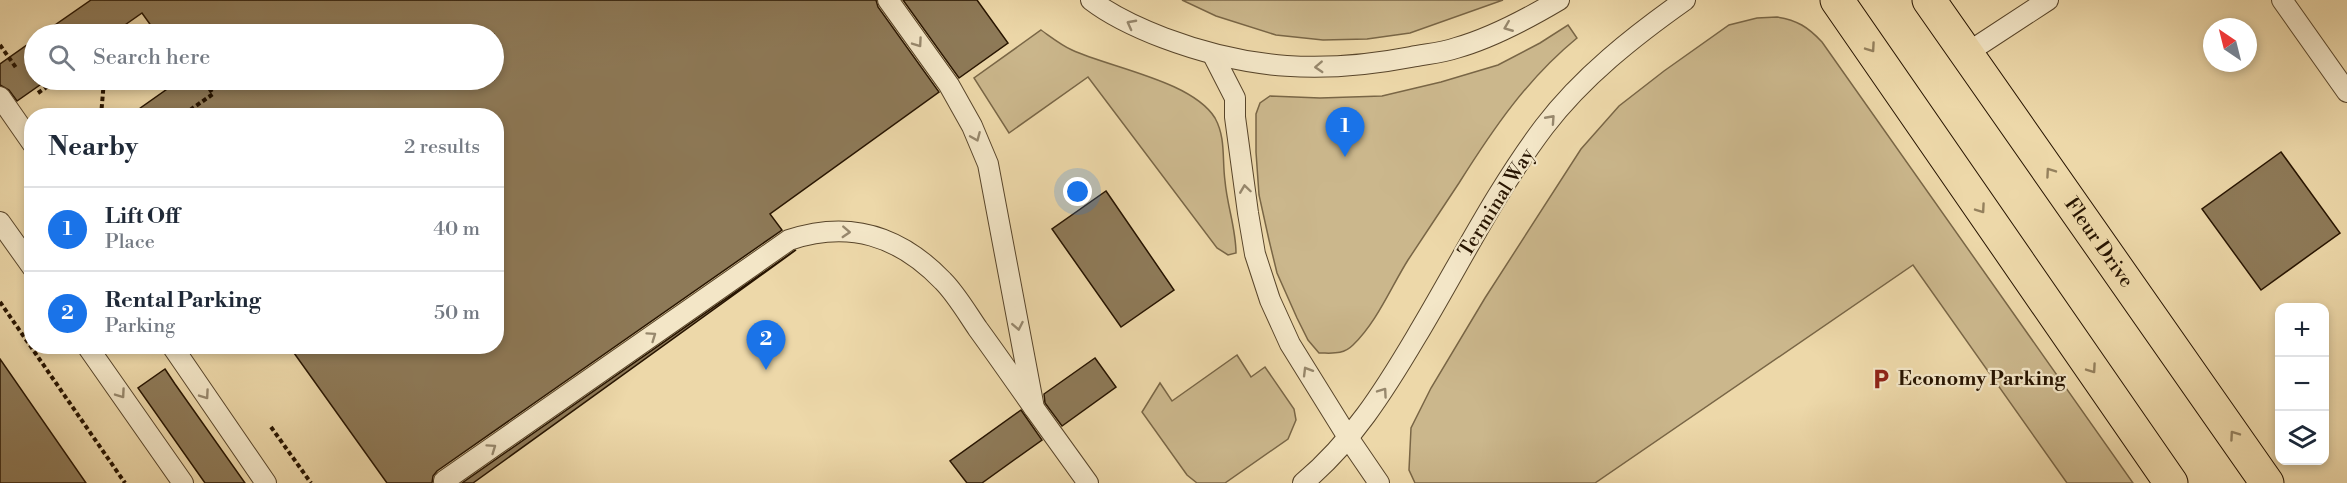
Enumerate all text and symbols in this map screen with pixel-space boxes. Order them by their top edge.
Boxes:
north arrow [2203,18,2257,72]
one-way arrow [1126,20,1137,31]
one-way arrow [1503,20,1514,32]
search box [24,24,504,90]
one-way arrow [911,36,922,47]
icon: search [45,41,78,74]
one-way arrow [1864,42,1875,53]
text: Search here [93,44,210,71]
one-way arrow [1314,60,1323,73]
pin: 1 [1326,108,1364,157]
one-way arrow [1544,115,1555,126]
one-way arrow [969,130,981,141]
text: Nearby [48,131,138,163]
text: 2 results [404,135,480,160]
street label: Terminal Way [1454,144,1541,262]
one-way arrow [2046,168,2057,179]
your location [1063,177,1092,206]
one-way arrow [1239,184,1251,194]
street label: Fleur Drive [2059,193,2139,292]
one-way arrow [1974,202,1985,213]
text: Lift Off [105,203,179,230]
text: 1 [63,217,72,242]
text: 40 m [433,217,480,242]
one-way arrow [842,225,851,238]
text: Place [105,230,155,255]
text: Rental Parking [105,287,261,314]
text: 2 [61,301,74,326]
text: 50 m [434,301,480,326]
map controls [2275,303,2329,465]
button: + [2275,303,2329,357]
text: Parking [105,314,175,339]
pin: 2 [746,320,786,370]
one-way arrow [1012,322,1024,331]
one-way arrow [645,332,656,343]
button: − [2275,357,2329,411]
one-way arrow [2085,363,2096,374]
one-way arrow [1303,367,1315,377]
parking icon: Economy Parking [1869,367,1893,391]
place label: Economy Parking [1898,367,2066,392]
one-way arrow [1375,387,1386,398]
one-way arrow [114,388,125,399]
one-way arrow [198,388,209,399]
button: layers [2275,411,2329,465]
one-way arrow [2230,431,2241,442]
one-way arrow [485,444,496,455]

